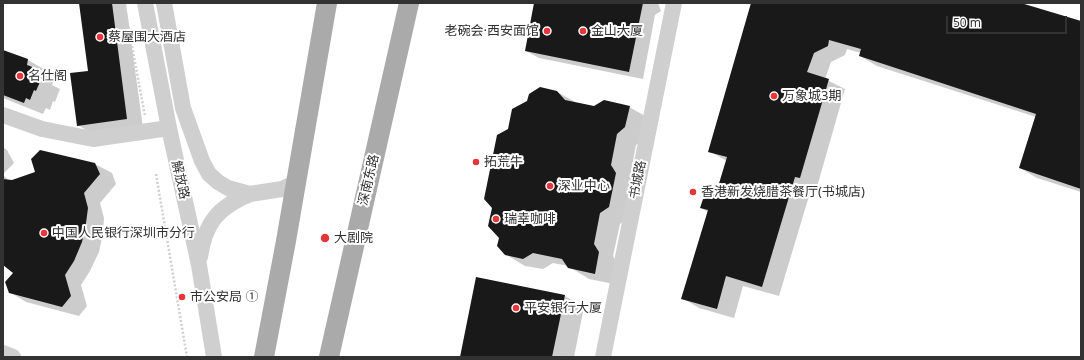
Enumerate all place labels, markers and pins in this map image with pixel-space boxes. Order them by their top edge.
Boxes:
place label: 老碗会·西安面馆 [445,23,539,39]
place label: 金山大厦 [591,23,643,39]
marker: 老碗会·西安面馆 [542,26,552,36]
marker: 金山大厦 [578,26,588,36]
place label: 蔡屋围大酒店 [108,29,186,45]
marker: 蔡屋围大酒店 [95,32,105,42]
place label: 名仕阁 [28,68,67,84]
marker: 名仕阁 [15,71,25,81]
place label: 万象城3期 [782,88,841,104]
marker: 万象城3期 [769,91,779,101]
place label: 拓荒牛 [484,154,523,170]
marker: 拓荒牛 [471,157,481,167]
place label: 深业中心 [558,178,610,194]
marker: 深业中心 [545,181,555,191]
place label: 香港新发烧腊茶餐厅(书城店) [701,184,865,200]
marker: 香港新发烧腊茶餐厅(书城店) [688,187,698,197]
place label: 瑞幸咖啡 [504,211,556,227]
marker: 瑞幸咖啡 [491,214,501,224]
place label: 中国人民银行深圳市分行 [52,225,195,241]
marker: 中国人民银行深圳市分行 [39,228,49,238]
place label: 大剧院 [334,230,373,246]
marker: 大剧院 [319,232,331,244]
place label: 市公安局 ① [190,289,258,305]
marker: 市公安局 ① [177,292,187,302]
place label: 平安银行大厦 [524,300,602,316]
marker: 平安银行大厦 [511,303,521,313]

